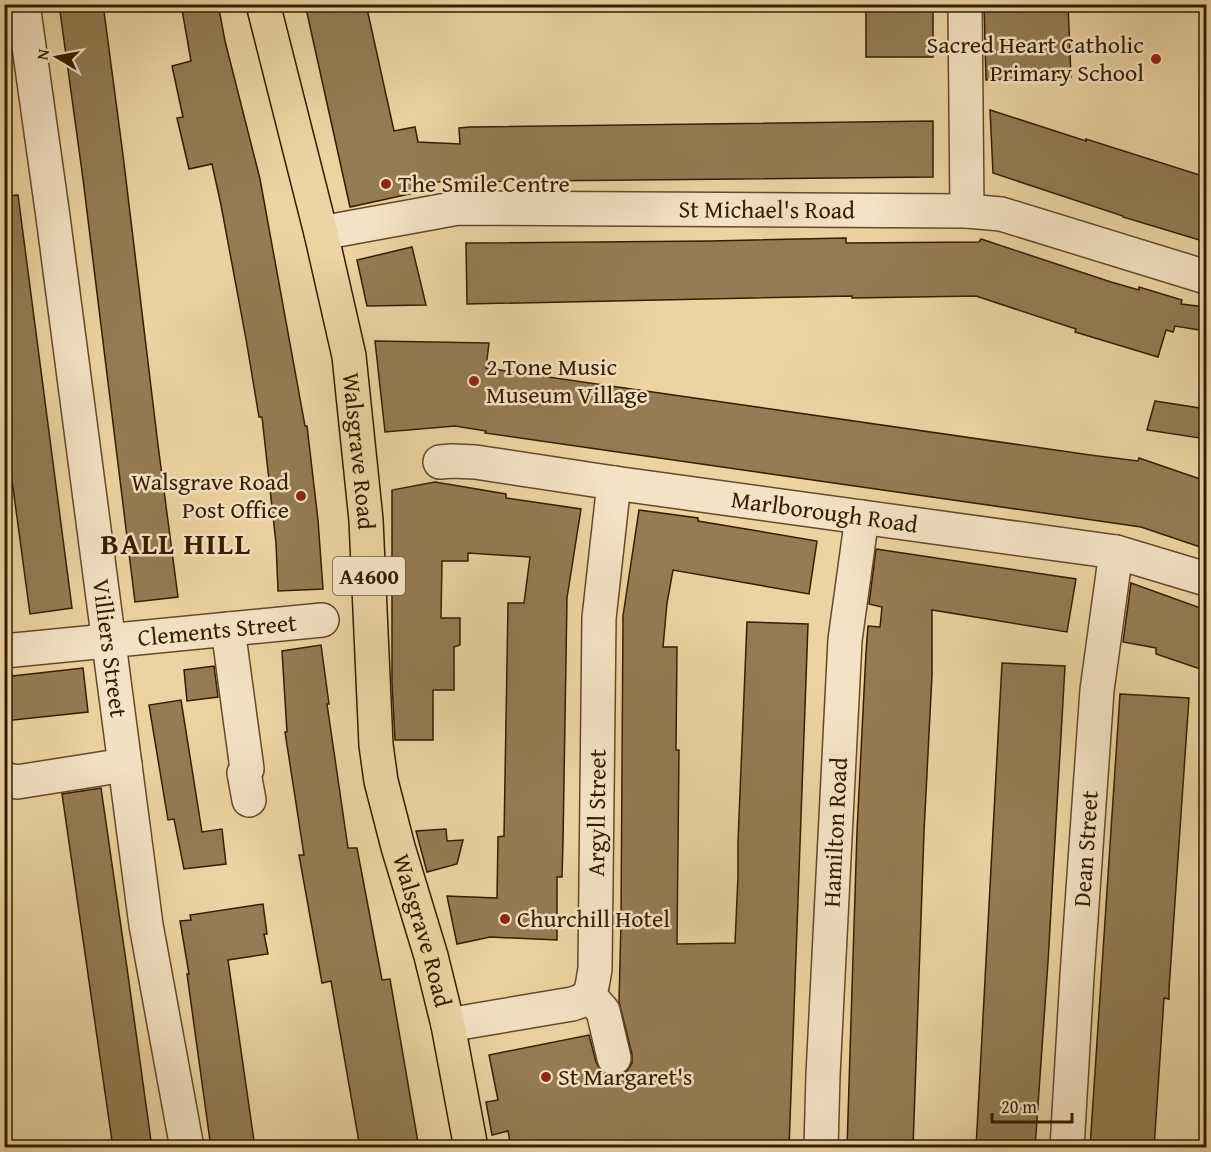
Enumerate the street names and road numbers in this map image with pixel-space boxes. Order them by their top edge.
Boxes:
street label: St Michael's Road [678,191,855,227]
street label: Walsgrave Road [334,371,384,531]
street label: Marlborough Road [729,481,920,542]
road number: A4600 [333,557,405,595]
street label: Villiers Street [84,577,137,720]
street label: Clements Street [136,605,299,655]
street label: Argyll Street [578,748,615,877]
street label: Hamilton Road [814,756,856,908]
street label: Dean Street [1064,789,1107,908]
street label: Walsgrave Road [384,850,461,1011]

